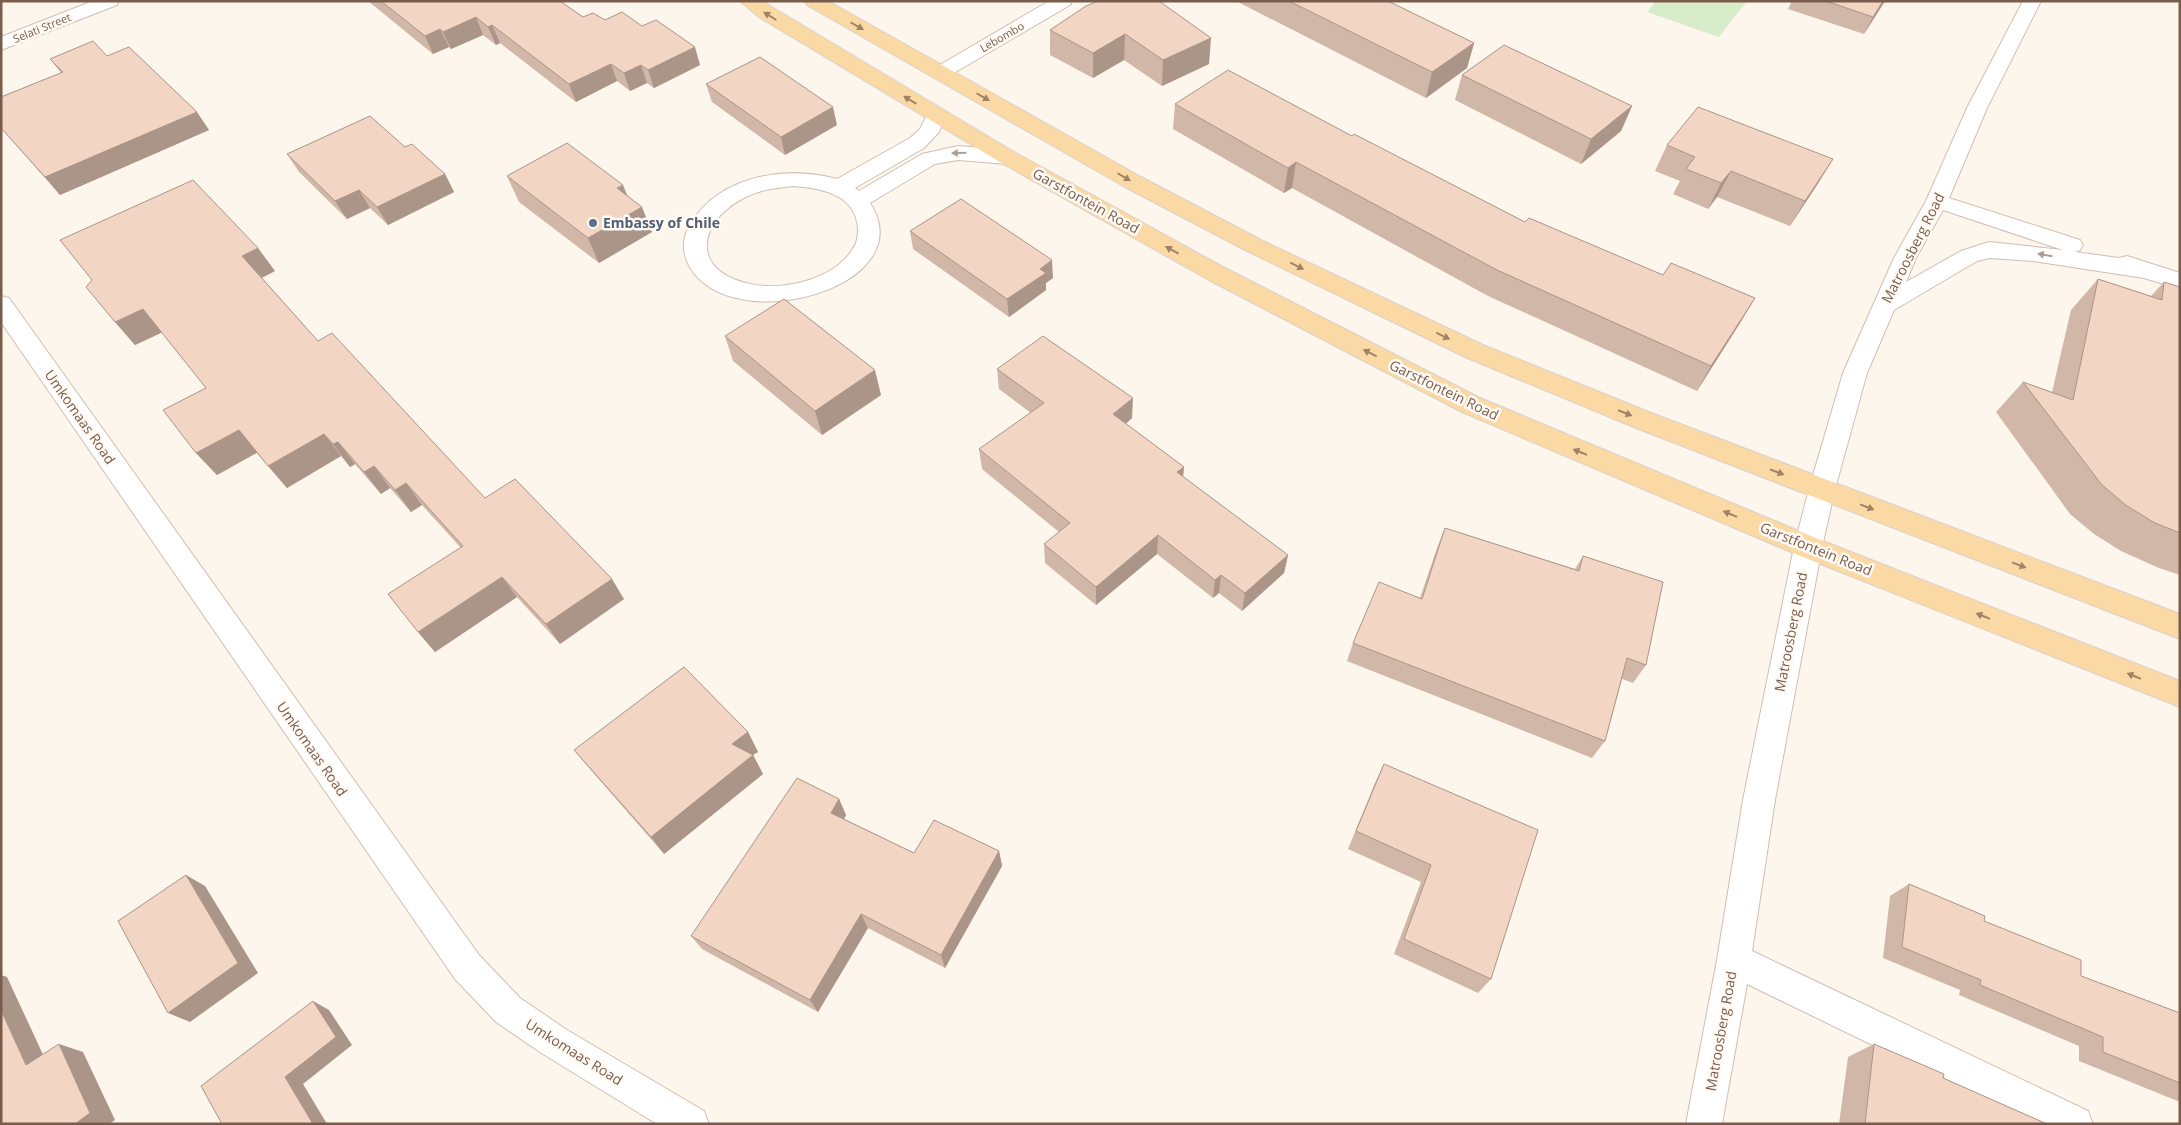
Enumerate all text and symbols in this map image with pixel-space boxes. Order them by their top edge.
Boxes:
street label: Selati Street [11,9,73,46]
one-way arrow [764,11,777,20]
street label: Lebombo [977,18,1027,55]
one-way arrow [850,21,863,30]
one-way arrow [976,93,989,102]
one-way arrow [903,95,916,104]
one-way arrow [950,150,966,158]
street label: Garstfontein Road [1030,163,1143,238]
one-way arrow [1118,173,1131,182]
street label: Matroosberg Road [1877,189,1949,306]
place label: Embassy of Chile [603,213,720,232]
marker: Embassy of Chile [587,217,599,229]
one-way arrow [1166,245,1179,254]
one-way arrow [2036,250,2052,258]
one-way arrow [1290,262,1304,270]
one-way arrow [1436,333,1450,341]
one-way arrow [1363,349,1377,357]
street label: Garstfontein Road [1387,355,1502,424]
street label: Umkomaas Road [41,366,120,468]
one-way arrow [1618,409,1633,417]
one-way arrow [1572,448,1587,456]
one-way arrow [1770,468,1785,476]
one-way arrow [1860,503,1874,511]
one-way arrow [1723,510,1737,518]
street label: Garstfontein Road [1757,517,1875,580]
one-way arrow [2012,561,2027,569]
street label: Matroosberg Road [1770,571,1811,693]
one-way arrow [1976,612,1990,620]
one-way arrow [2127,672,2142,679]
street label: Umkomaas Road [273,698,352,800]
street label: Matroosberg Road [1701,969,1740,1092]
street label: Umkomaas Road [522,1014,626,1089]

